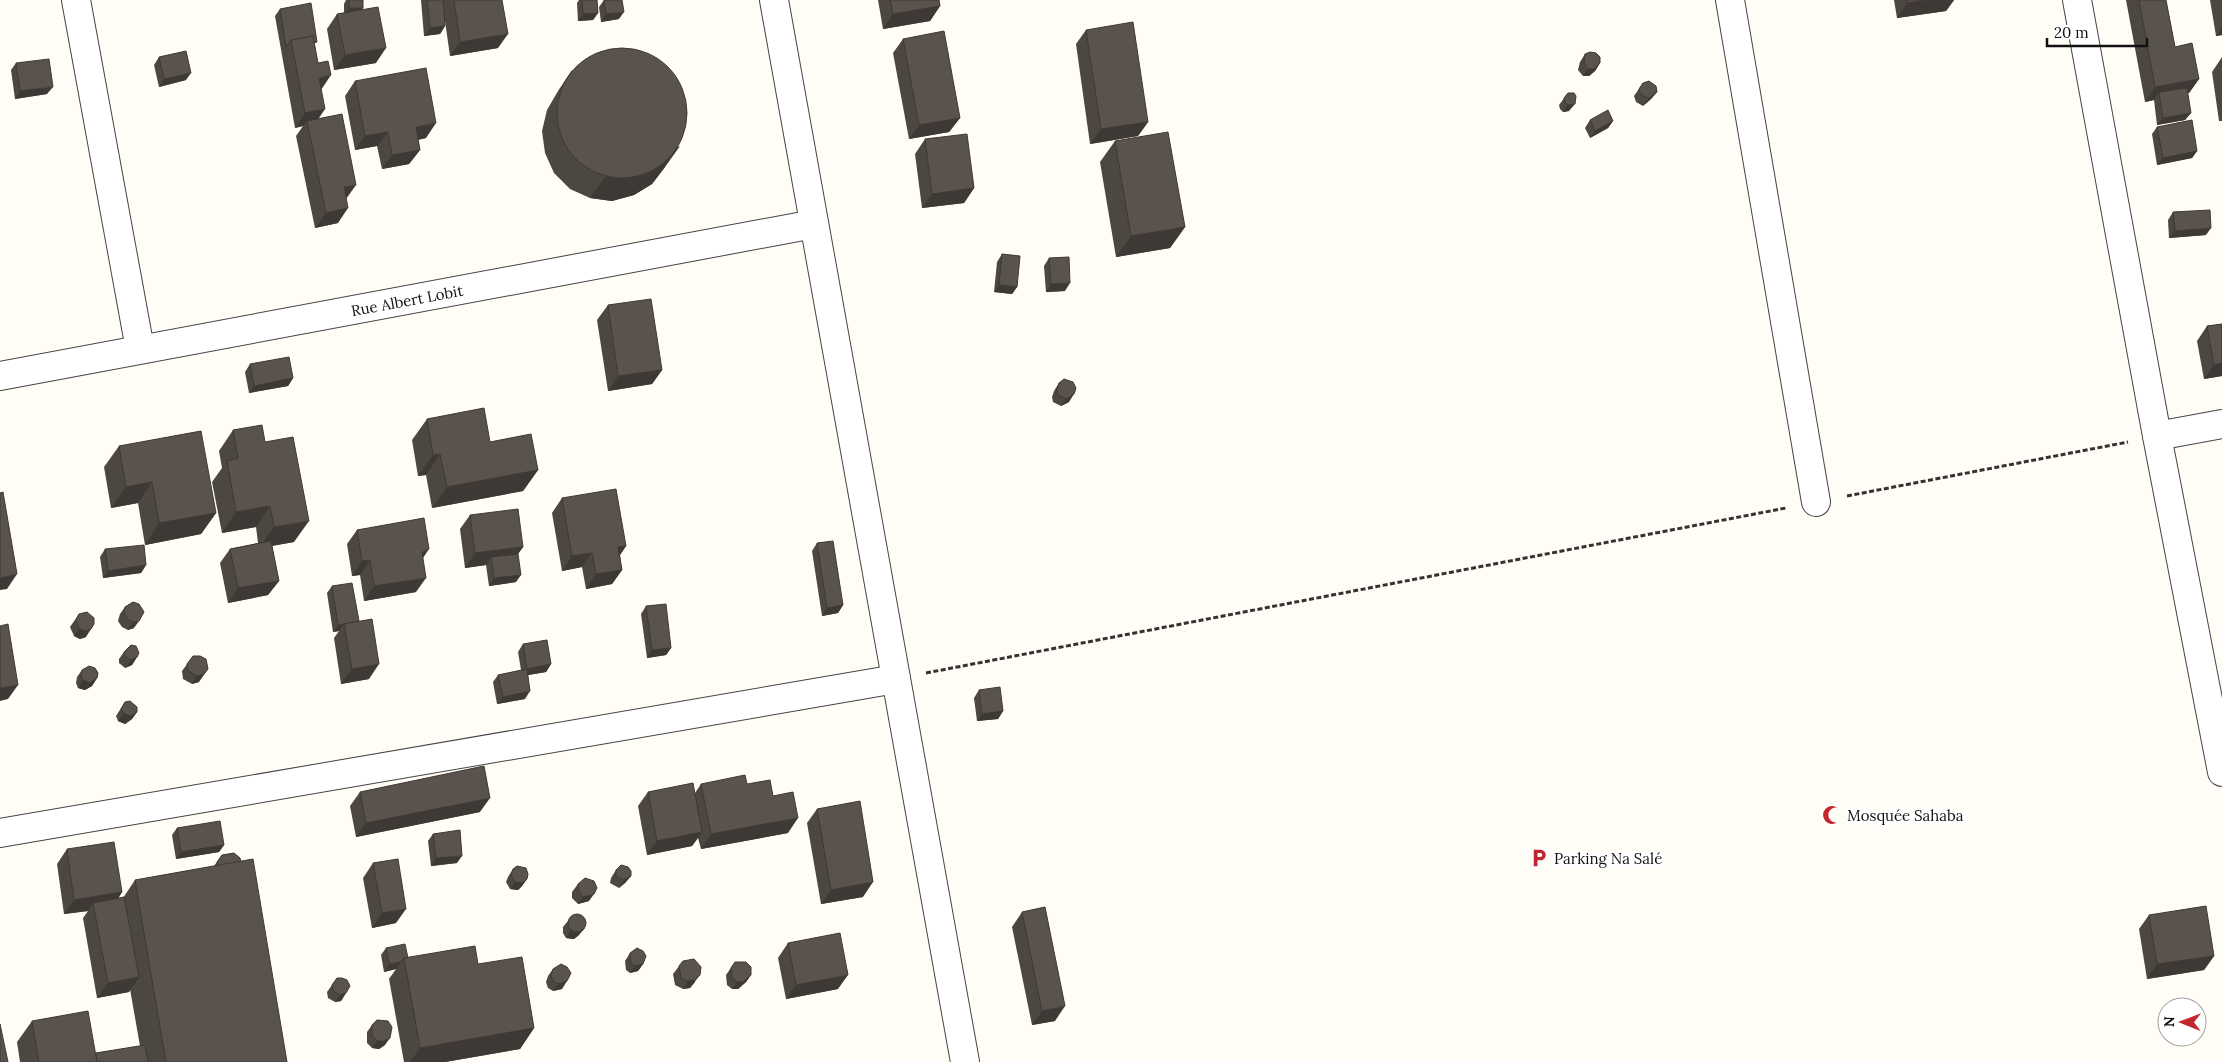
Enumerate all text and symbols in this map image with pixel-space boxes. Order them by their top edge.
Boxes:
scale bar [2047,15,2147,47]
text: 20 m [2054,23,2089,42]
street label: Rue Albert Lobit [349,280,465,320]
mosque icon: Mosquée Sahaba [1821,804,1843,826]
place label: Mosquée Sahaba [1847,806,1964,825]
parking icon: Parking Na Salé [1528,847,1550,869]
place label: Parking Na Salé [1554,849,1662,868]
north arrow [2157,997,2207,1047]
text: N [2160,1016,2178,1027]

